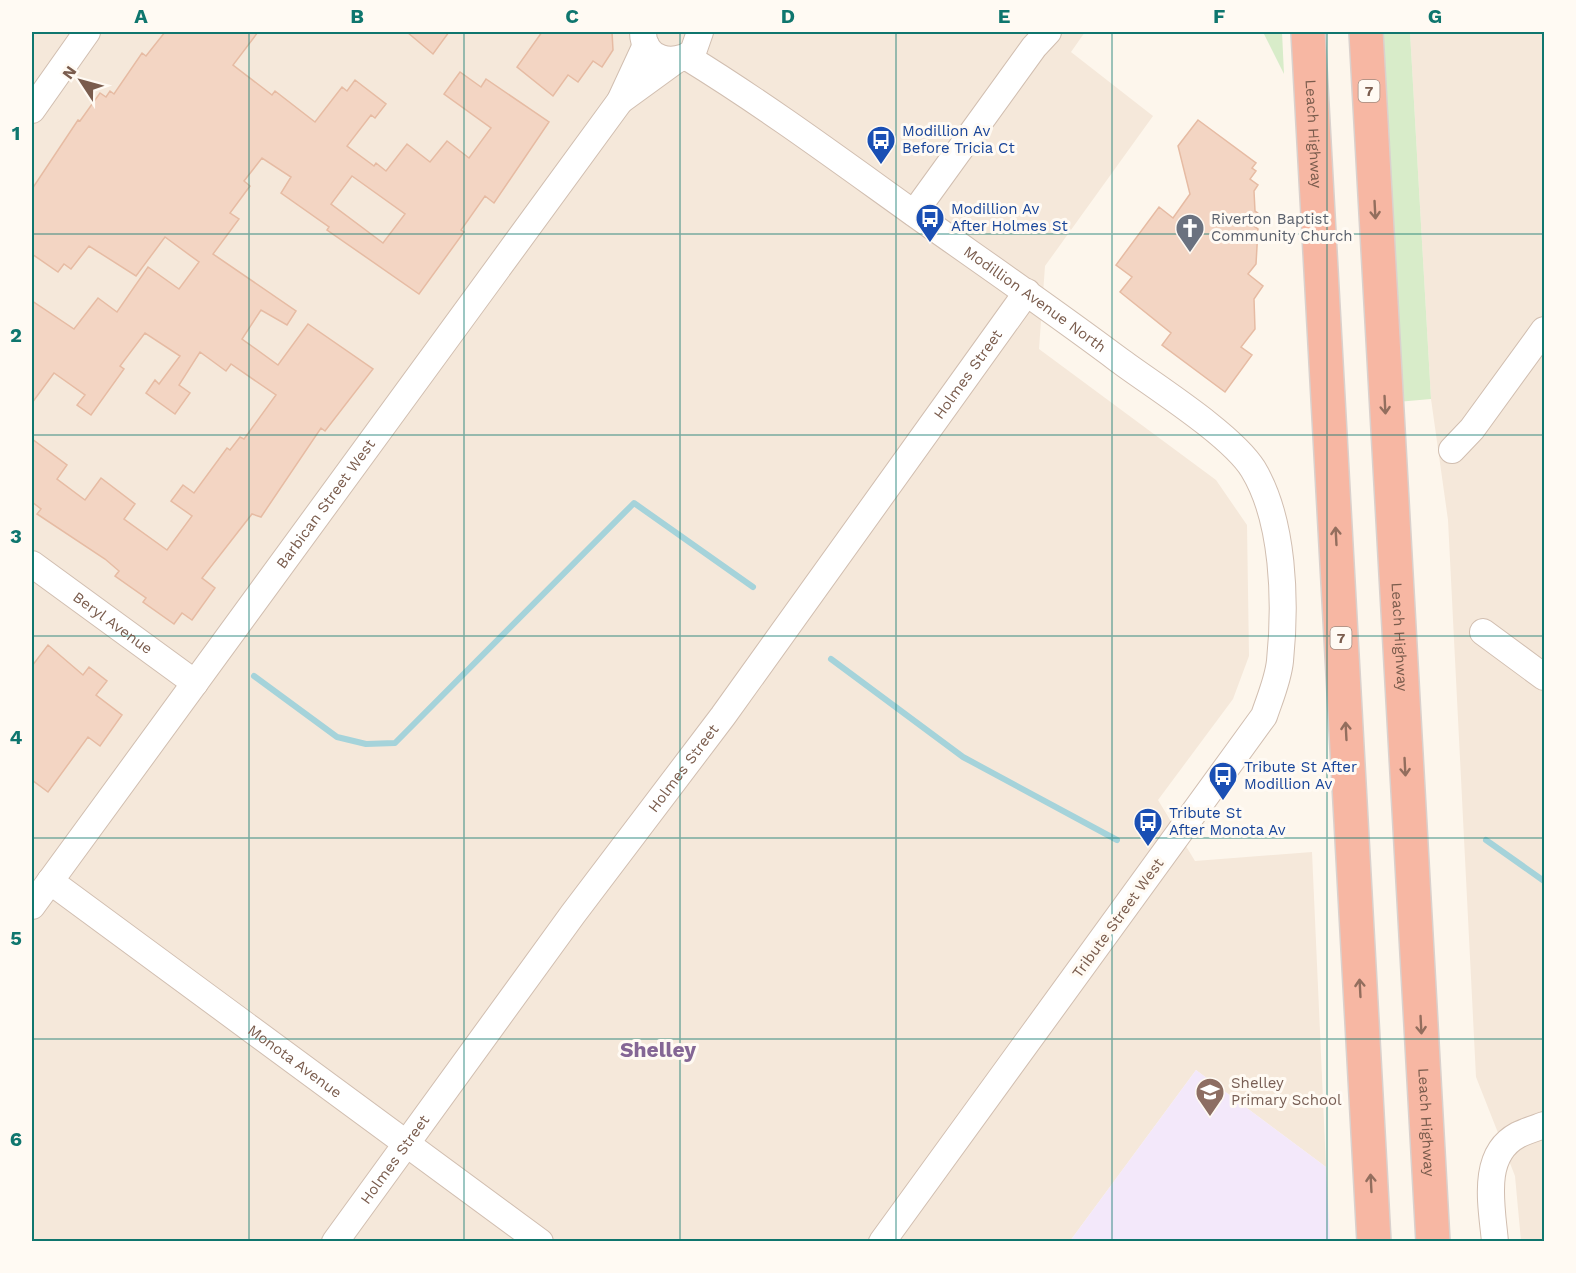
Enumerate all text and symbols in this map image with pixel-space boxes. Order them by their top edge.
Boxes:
text: A [134,4,148,28]
text: B [350,4,364,28]
text: C [565,4,579,28]
text: D [781,4,795,28]
text: E [998,4,1010,28]
text: F [1213,4,1225,28]
text: G [1428,4,1442,28]
north arrow [51,51,111,111]
text: N [58,62,80,83]
street label: Leach Highway [1302,79,1326,189]
road number: 7 [1358,80,1380,102]
text: 1 [12,121,20,145]
place label: Modillion Av Before Tricia Ct [902,122,1015,157]
bus stop icon: Modillion Av Before Tricia Ct [865,124,897,166]
one-way arrow [1370,199,1381,219]
place label: Modillion Av After Holmes St [951,200,1069,235]
bus stop icon: Modillion Av After Holmes St [914,202,946,244]
place label: Riverton Baptist Community Church [1211,210,1353,245]
church icon: Riverton Baptist Community Church [1174,212,1206,254]
street label: Modillion Avenue North [960,242,1110,356]
text: 2 [10,323,22,347]
street label: Holmes Street [930,326,1006,423]
one-way arrow [1380,394,1391,414]
street label: Barbican Street West [272,435,379,572]
text: 3 [10,524,22,548]
one-way arrow [1330,527,1341,547]
street label: Leach Highway [1388,582,1412,692]
street label: Beryl Avenue [69,588,156,658]
road number: 7 [1330,627,1352,649]
street label: Holmes Street [644,720,723,816]
one-way arrow [1341,721,1352,741]
text: 4 [10,725,23,749]
one-way arrow [1400,757,1411,777]
place label: Tribute St After Modillion Av [1244,758,1357,793]
bus stop icon: Tribute St After Modillion Av [1207,760,1239,802]
place label: Tribute St After Monota Av [1169,804,1286,839]
bus stop icon: Tribute St After Monota Av [1132,806,1164,848]
street label: Tribute Street West [1069,854,1168,981]
text: 5 [10,926,22,950]
one-way arrow [1355,979,1366,999]
one-way arrow [1415,1014,1426,1034]
street label: Monota Avenue [244,1021,345,1102]
district label: Shelley [620,1037,696,1062]
street label: Leach Highway [1414,1067,1438,1178]
place label: Shelley Primary School [1231,1074,1342,1109]
school or university icon: Shelley Primary School [1194,1076,1226,1118]
street label: Holmes Street [357,1111,434,1207]
text: 6 [10,1127,22,1151]
one-way arrow [1365,1174,1376,1194]

